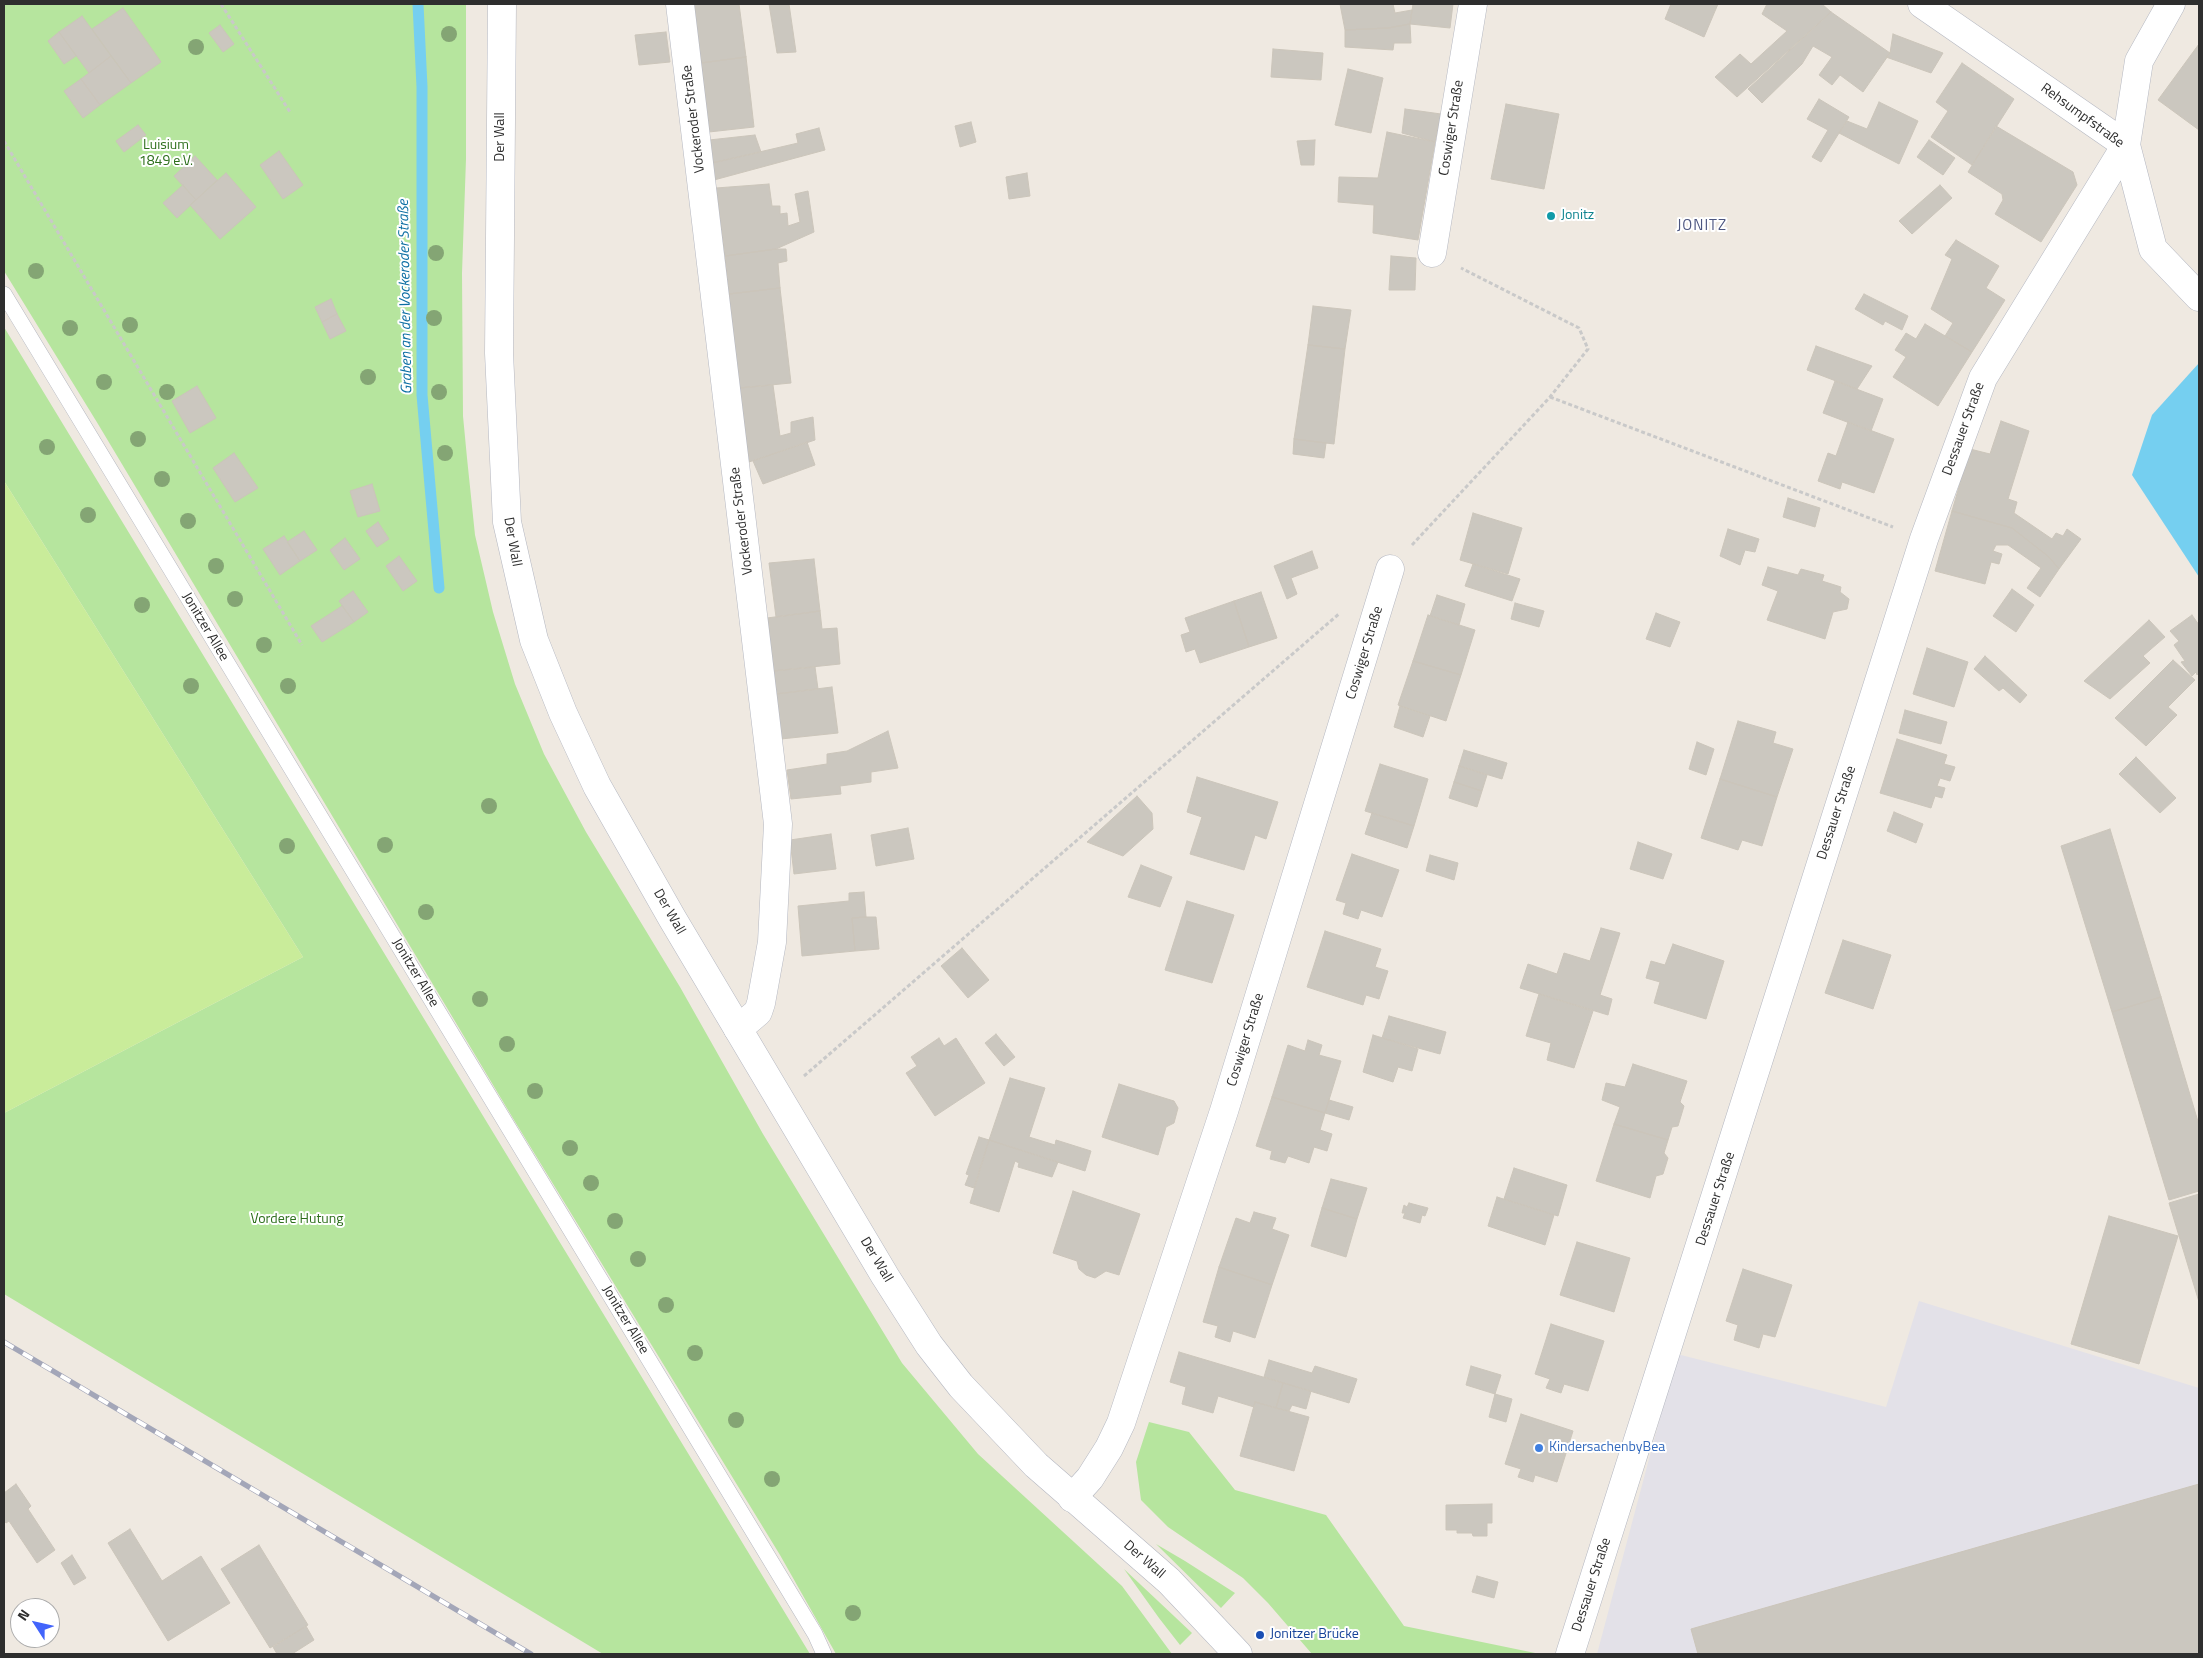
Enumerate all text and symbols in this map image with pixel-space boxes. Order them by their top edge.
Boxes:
street label: Vockeroder Straße [679,64,709,174]
street label: Coswiger Straße [1436,79,1468,177]
street label: Rehsumpfstraße [2037,80,2127,152]
street label: Der Wall [493,112,509,162]
park label: Luisium 1849 e.V. [139,138,193,170]
water label: Graben an der Vockeroder Straße [395,199,417,395]
place label: Jonitz [1561,208,1594,224]
marker: Jonitz [1545,210,1557,222]
district label: JONITZ [1676,217,1728,235]
street label: Dessauer Straße [1939,380,1989,478]
street label: Vockeroder Straße [727,466,757,576]
street label: Der Wall [499,516,525,568]
street label: Jonitzer Allee [178,590,232,664]
street label: Coswiger Straße [1343,604,1387,702]
street label: Dessauer Straße [1814,764,1860,862]
street label: Der Wall [649,886,689,938]
street label: Jonitzer Allee [388,936,442,1010]
street label: Coswiger Straße [1224,991,1268,1089]
street label: Dessauer Straße [1693,1150,1739,1248]
park label: Vordere Hutung [250,1212,344,1228]
street label: Der Wall [856,1234,896,1286]
street label: Jonitzer Allee [598,1283,652,1357]
place label: KindersachenbyBea [1549,1440,1665,1456]
marker: KindersachenbyBea [1533,1442,1545,1454]
street label: Dessauer Straße [1569,1536,1615,1634]
street label: Der Wall [1120,1537,1168,1583]
north arrow [10,1598,60,1648]
text: N [12,1605,35,1625]
place label: Jonitzer Brücke [1270,1627,1359,1643]
marker: Jonitzer Brücke [1254,1629,1266,1641]

